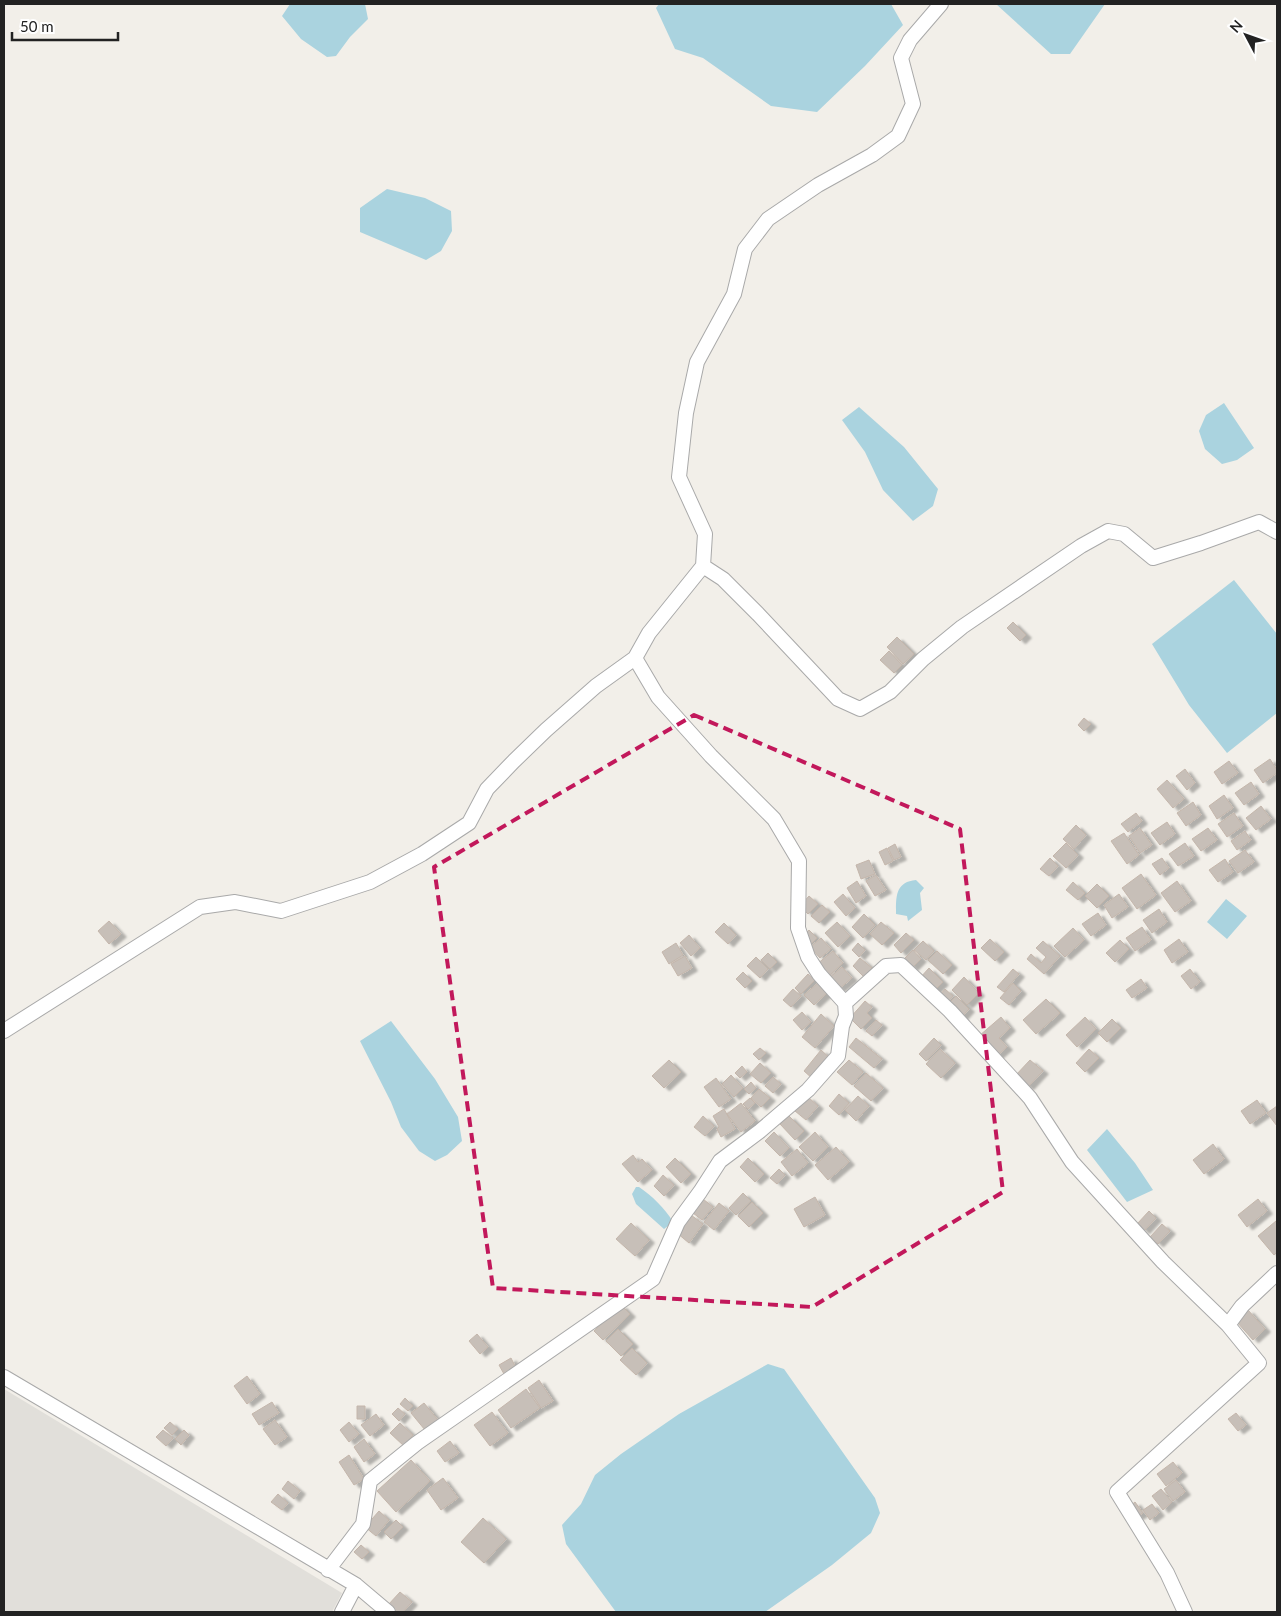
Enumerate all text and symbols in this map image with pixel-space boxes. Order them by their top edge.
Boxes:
scale bar [12,10,119,42]
north arrow [1221,10,1271,60]
text: N [1226,16,1246,36]
text: 50 m [20,17,54,35]

